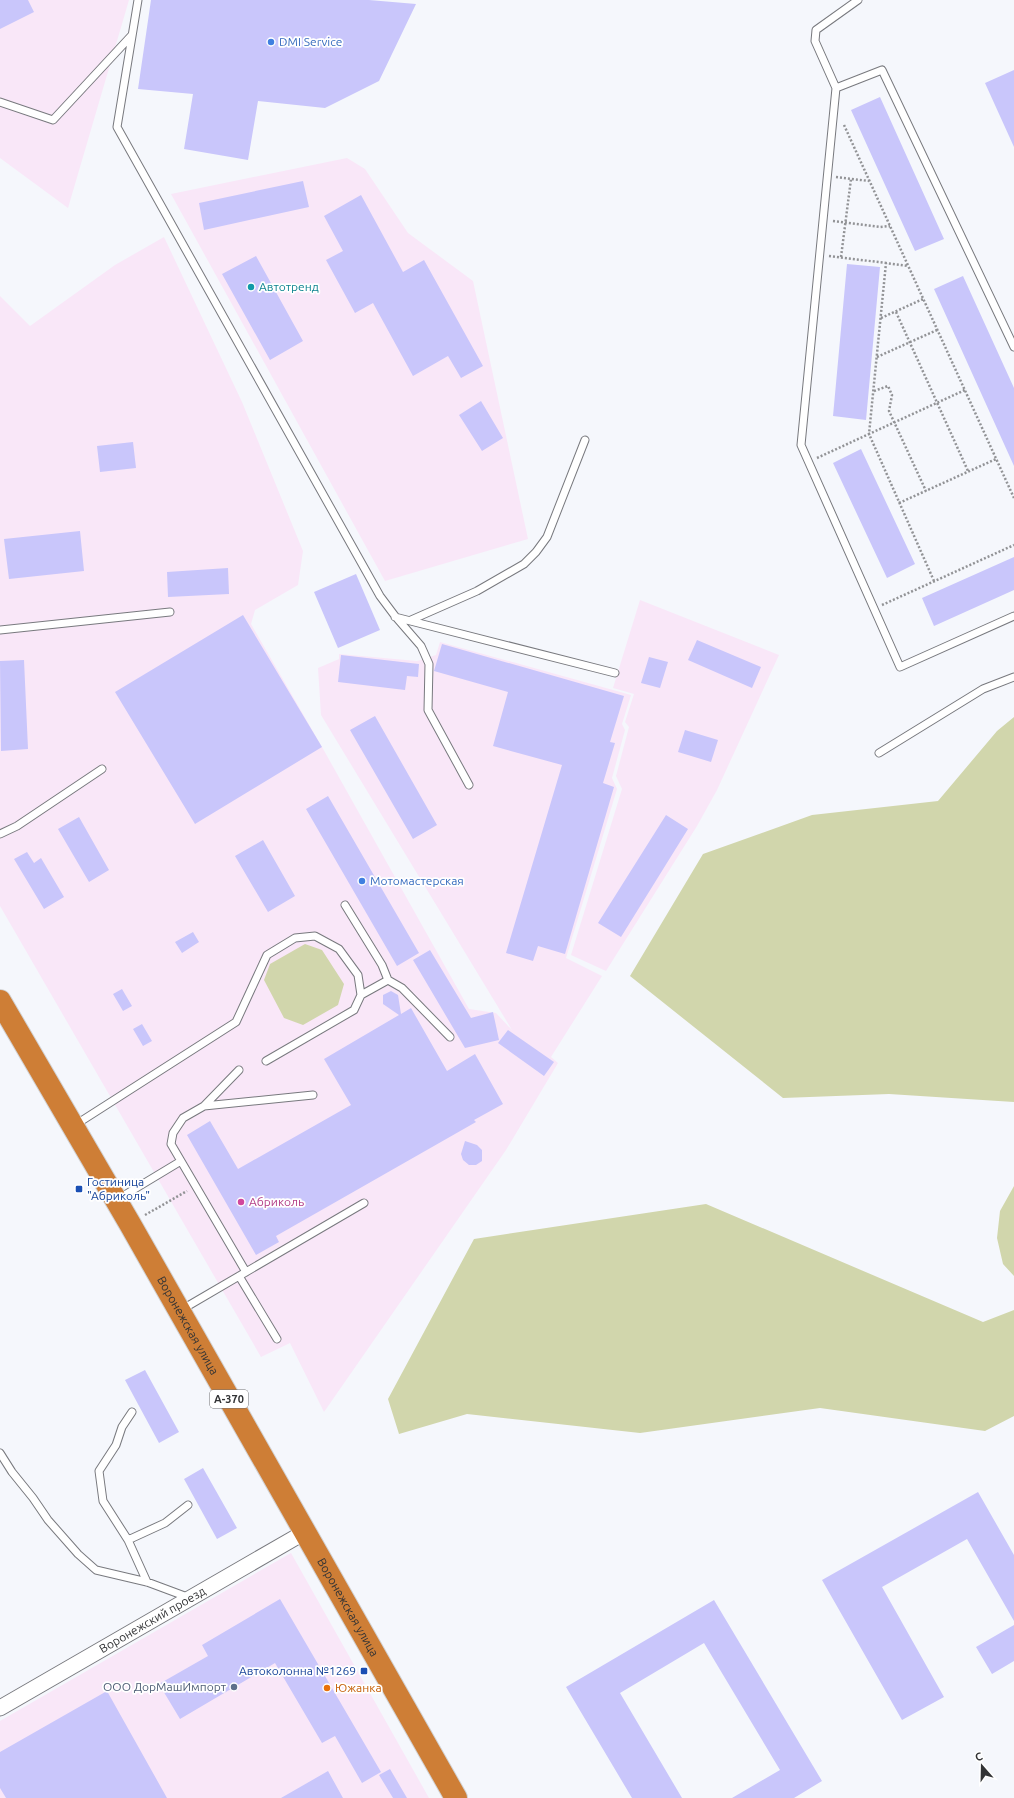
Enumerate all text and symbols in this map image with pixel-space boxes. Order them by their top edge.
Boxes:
place label: DMI Service [279,35,342,48]
marker: DMI Service [266,37,276,47]
place label: Автотренд [259,280,319,293]
marker: Автотренд [246,282,256,292]
place label: Мотомастерская [370,874,464,887]
marker: Мотомастерская [357,876,367,886]
place label: Гостиница "Абриколь" [87,1175,150,1202]
marker: Гостиница "Абриколь" [74,1184,84,1194]
place label: Абриколь [249,1195,304,1208]
marker: Абриколь [236,1197,246,1207]
street label: Воронежская улица [155,1274,221,1377]
road number: А-370 [210,1390,248,1408]
street label: Воронежская улица [315,1556,381,1659]
street label: Воронежский проезд [97,1584,207,1655]
place label: Автоколонна №1269 [239,1664,356,1677]
marker: Автоколонна №1269 [359,1666,369,1676]
place label: ООО ДорМашИмпорт [103,1680,227,1693]
place label: Южанка [335,1681,382,1694]
marker: ООО ДорМашИмпорт [229,1682,239,1692]
marker: Южанка [322,1683,332,1693]
north arrow [962,1746,1002,1786]
text: С [973,1750,984,1763]

